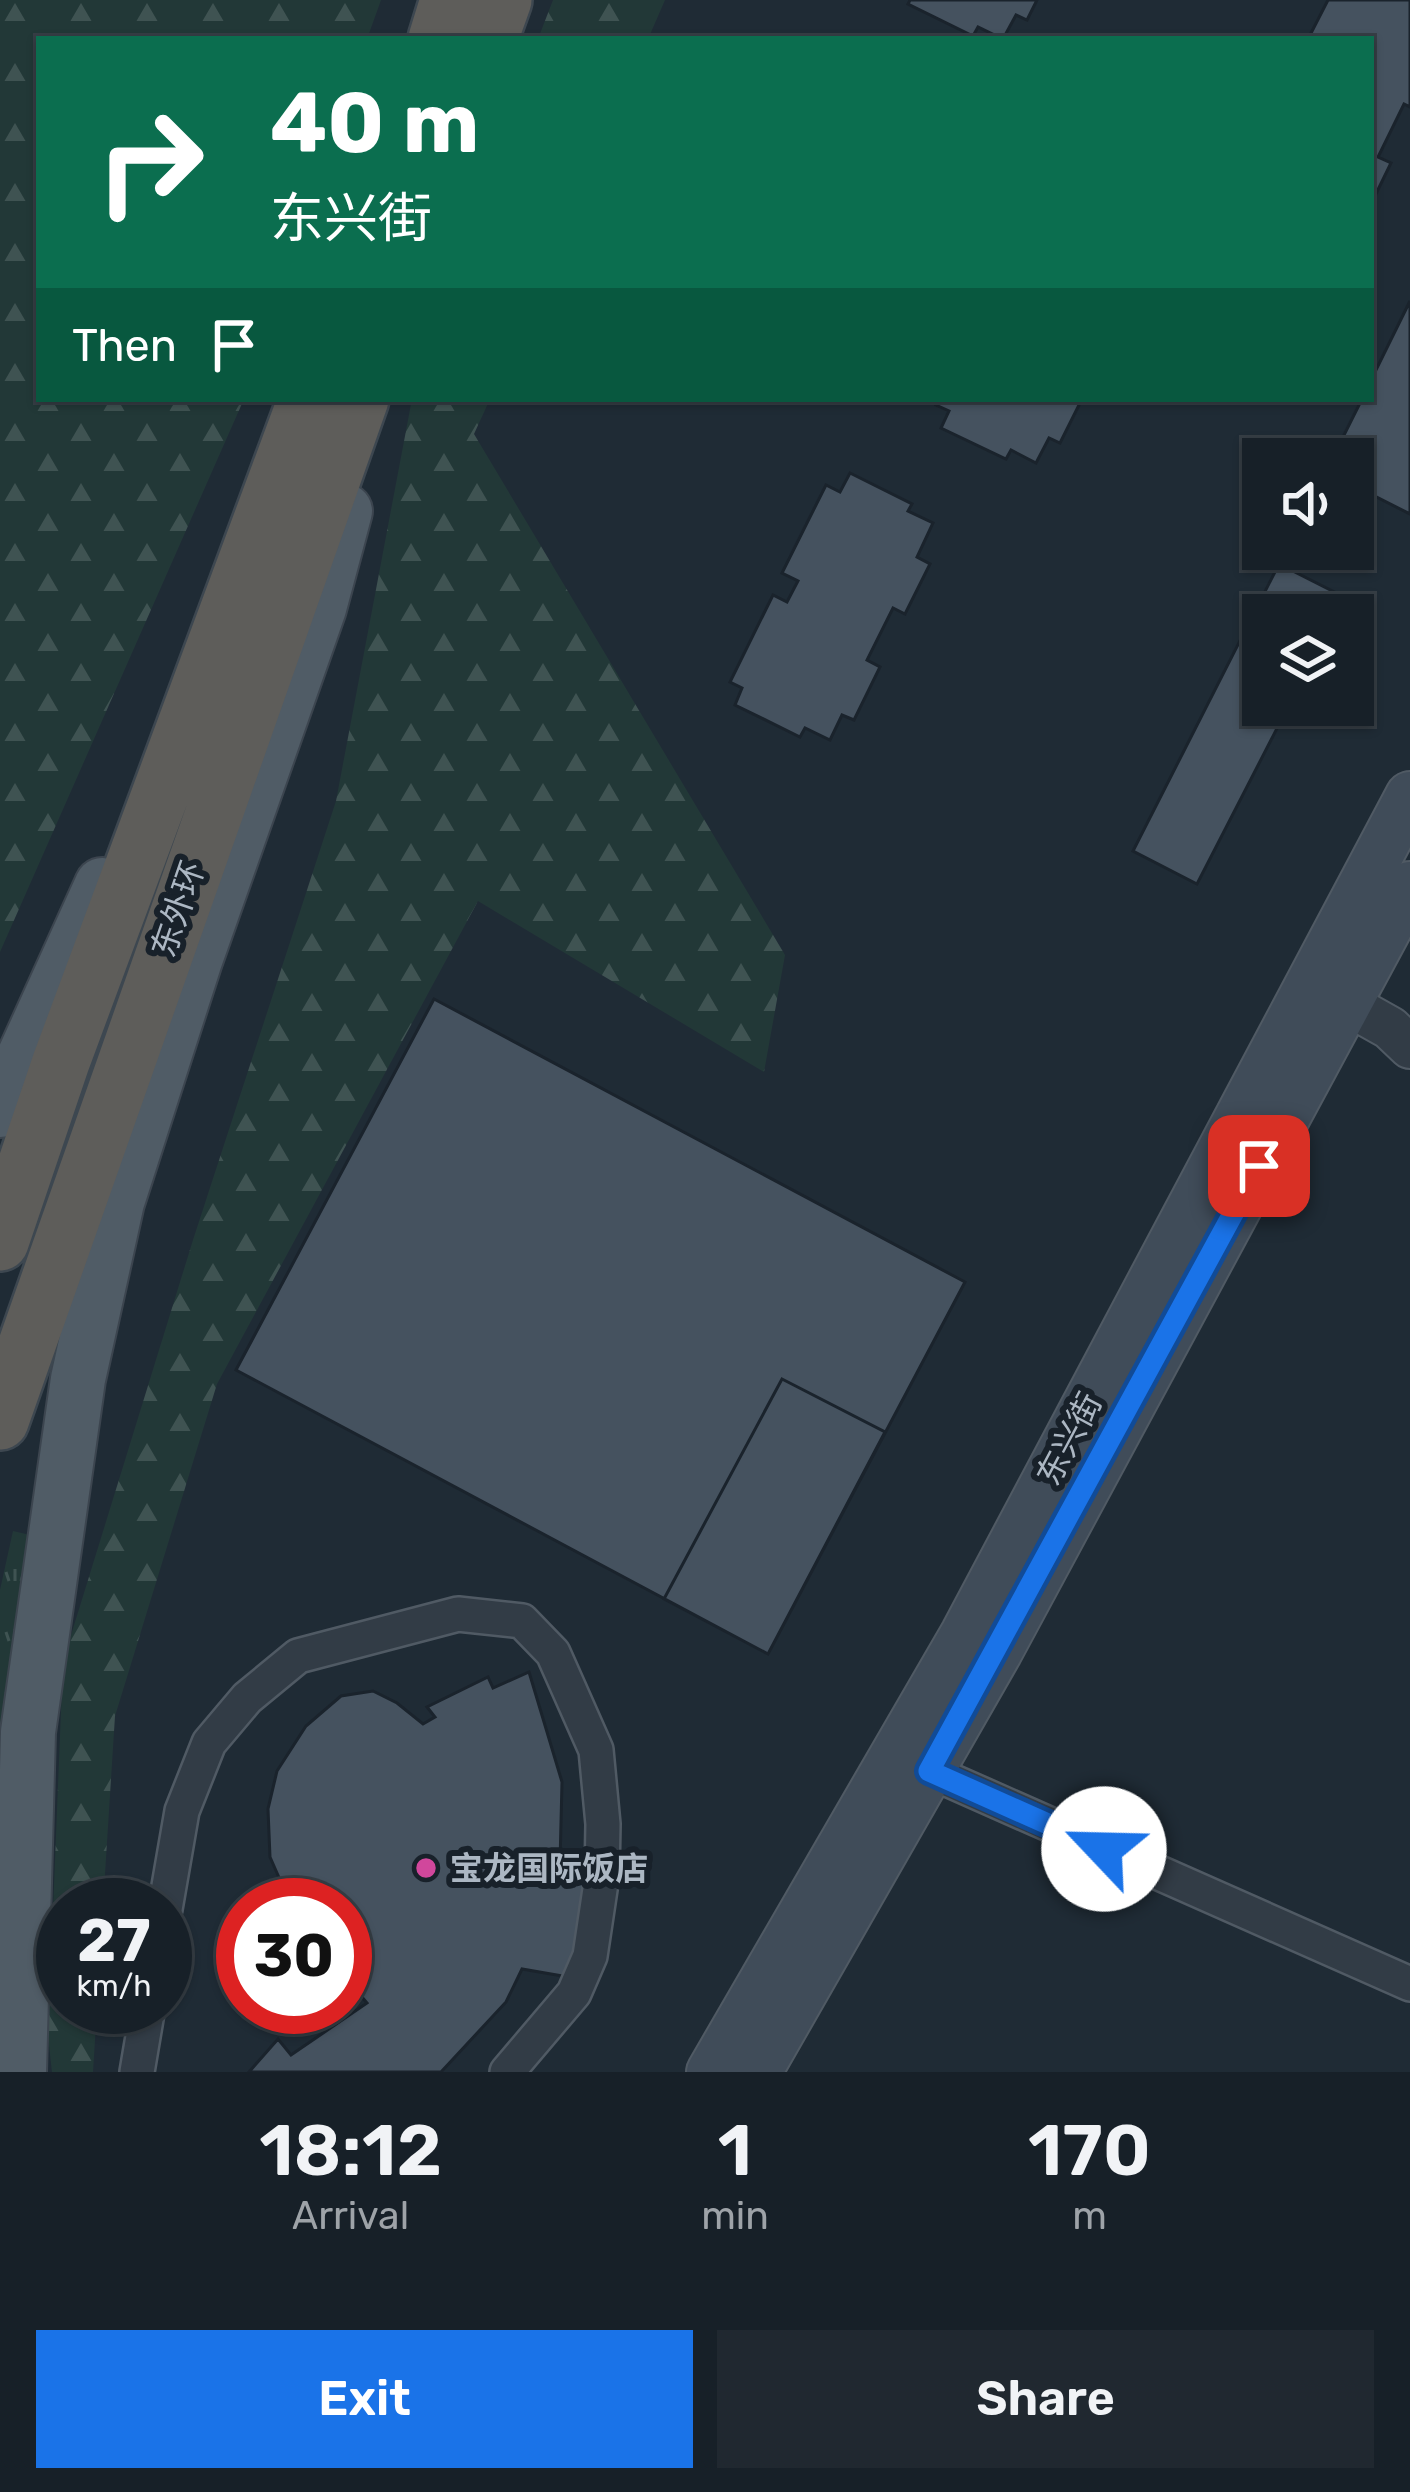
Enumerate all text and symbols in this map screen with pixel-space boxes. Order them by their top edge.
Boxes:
text: 40 m [270,73,479,173]
icon: right [72,84,228,240]
text: 东兴街 [270,187,432,251]
icon: arrive [201,312,267,378]
text: Then [72,319,177,372]
map controls [1242,438,1374,726]
button: sound [1242,438,1374,570]
button: layers [1242,594,1374,726]
street label: 东外环 [143,856,213,962]
pin [1208,1115,1310,1217]
icon: arrive [1226,1133,1292,1199]
street label: 东兴街 [1029,1386,1109,1492]
position arrow [1041,1786,1167,1912]
place label: 宝龙国际饭店 [450,1849,648,1888]
marker: 宝龙国际饭店 [413,1855,439,1881]
speed limit sign: 30 [216,1878,372,2034]
text: 27 [77,1905,151,1976]
text: km/h [77,1968,151,2004]
text: 18:12 [259,2108,442,2193]
text: 1 [718,2108,752,2193]
text: 170 [1028,2108,1151,2193]
text: Arrival [292,2193,409,2239]
text: min [701,2193,769,2239]
text: m [1072,2193,1107,2239]
button: Exit [36,2330,693,2468]
button: Share [717,2330,1374,2468]

